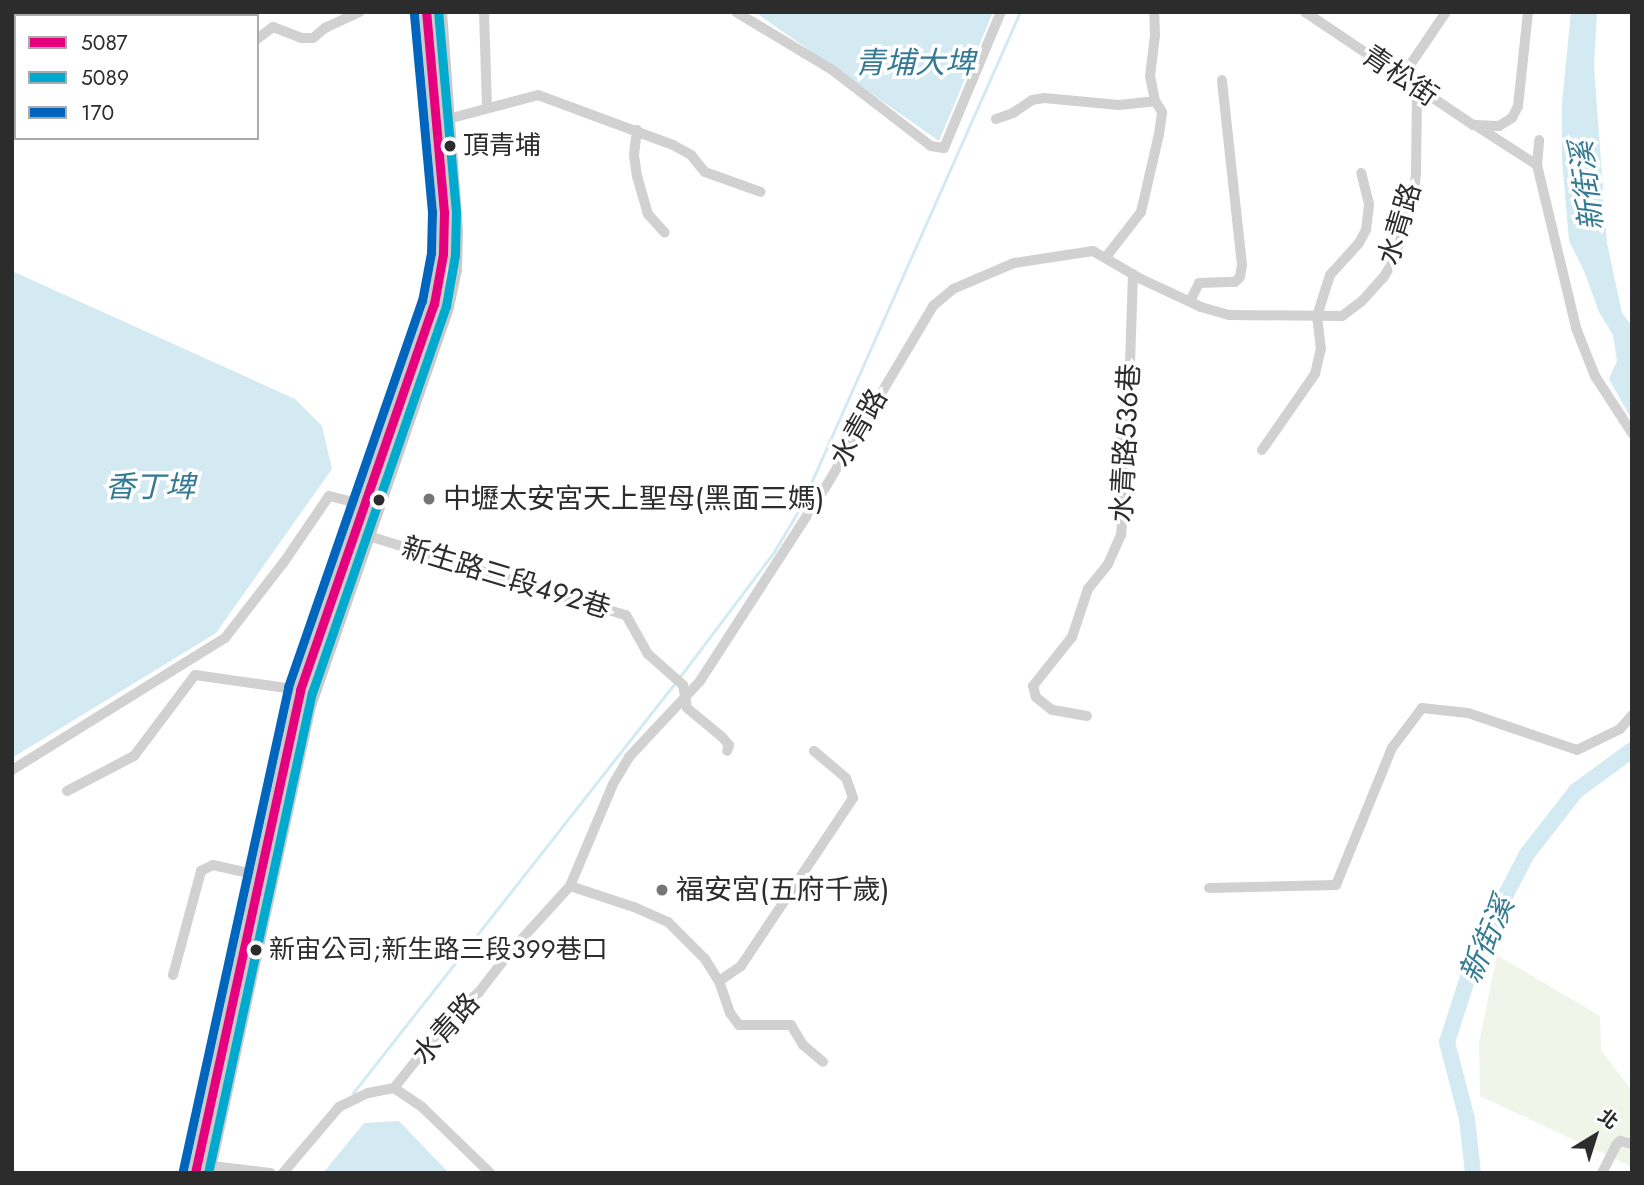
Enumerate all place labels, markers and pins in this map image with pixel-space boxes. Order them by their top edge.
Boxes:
place label: 頂青埔 [463,130,541,162]
marker: 頂青埔 [443,139,457,153]
place label: 中壢太安宮天上聖母(黑面三媽) [443,482,824,516]
marker: 中壢太安宮天上聖母(黑面三媽) [421,491,437,507]
unlabelled marker [372,493,386,507]
place label: 福安宮(五府千歲) [676,873,889,907]
marker: 福安宮(五府千歲) [654,882,670,898]
place label: 新宙公司;新生路三段399巷口 [269,934,608,966]
marker: 新宙公司;新生路三段399巷口 [249,943,263,957]

